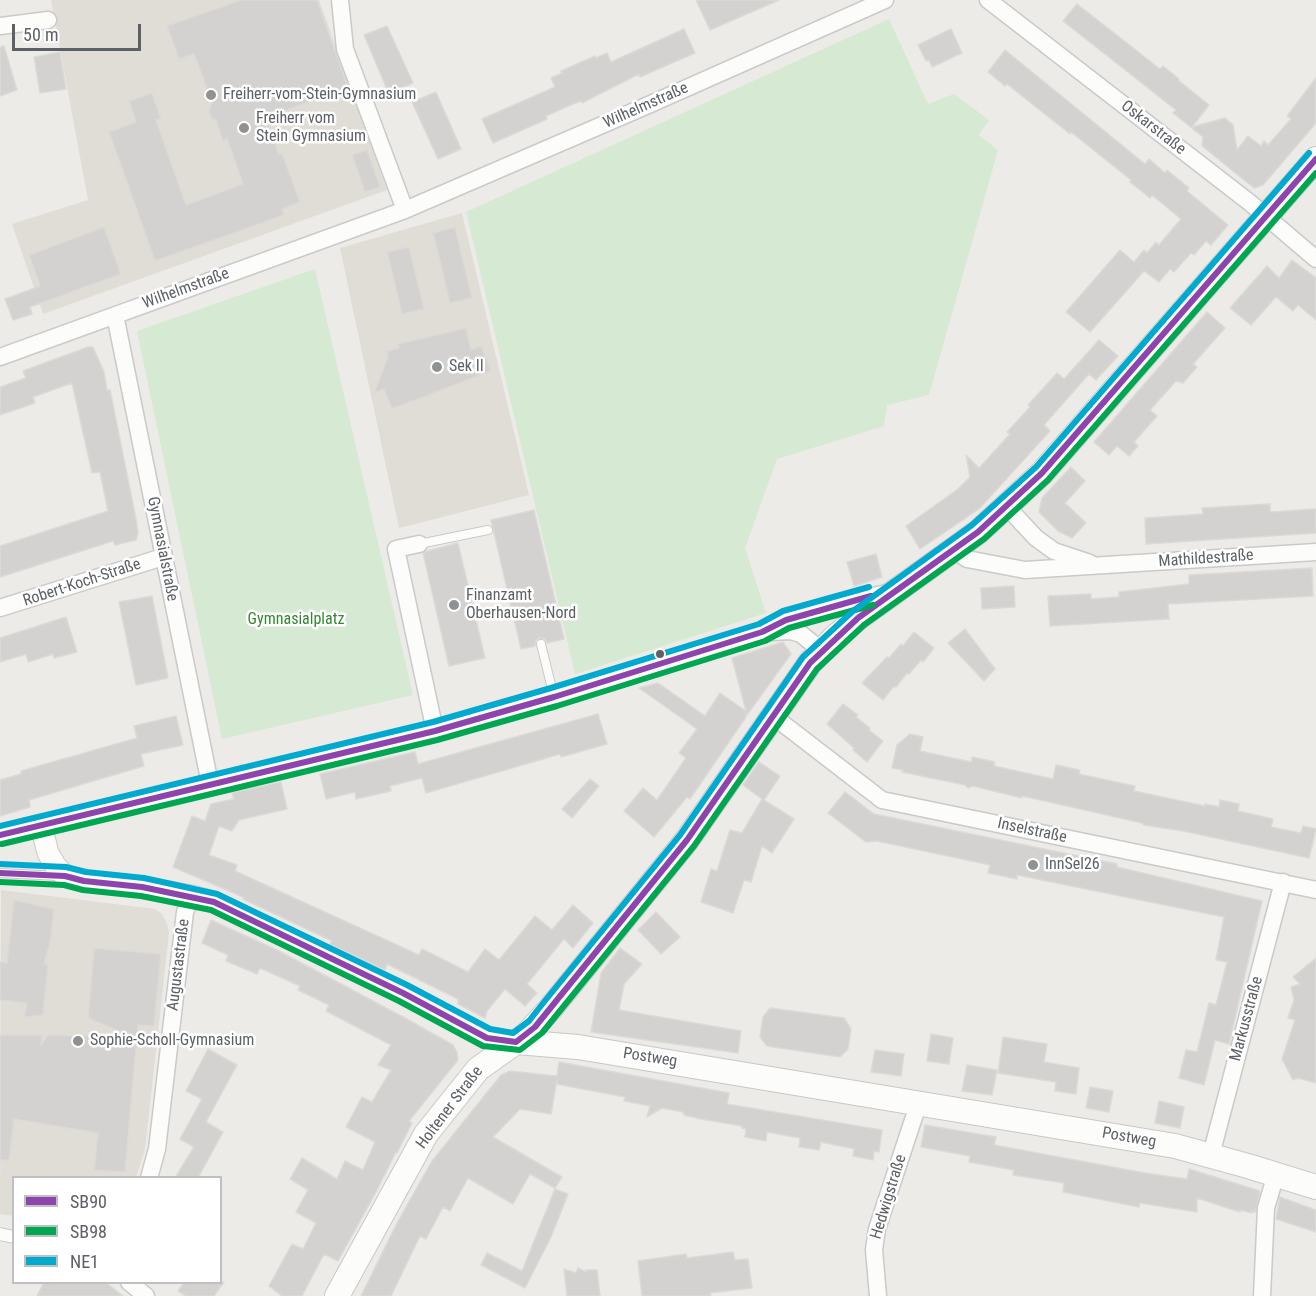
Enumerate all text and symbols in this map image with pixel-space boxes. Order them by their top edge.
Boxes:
scale bar [15,12,144,50]
text: 50 m [23,24,58,45]
street label: Wilhelmstraße [601,79,691,133]
place label: Freiherr-vom-Stein-Gymnasium [223,85,416,105]
marker: Freiherr-vom-Stein-Gymnasium [204,88,218,102]
street label: Oskarstraße [1117,97,1189,159]
place label: Freiherr vom Stein Gymnasium [256,109,366,147]
marker: Freiherr vom Stein Gymnasium [237,121,251,135]
street label: Wilhelmstraße [140,264,232,314]
place label: Sek II [449,357,484,377]
marker: Sek II [430,360,444,374]
street label: Gymnasialstraße [142,495,182,603]
street label: Mathildestraße [1158,546,1254,572]
street label: Robert-Koch-Straße [21,555,143,611]
place label: Finanzamt Oberhausen-Nord [466,586,576,624]
marker: Finanzamt Oberhausen-Nord [447,598,461,612]
park label: Gymnasialplatz [248,610,344,630]
unlabelled marker [654,648,666,660]
street label: Inselstraße [996,814,1068,848]
place label: InnSel26 [1045,855,1100,875]
marker: InnSel26 [1026,858,1040,872]
street label: Augustastraße [164,918,194,1012]
street label: Markusstraße [1226,975,1268,1063]
place label: Sophie-Scholl-Gymnasium [90,1031,254,1051]
marker: Sophie-Scholl-Gymnasium [71,1034,85,1048]
street label: Postweg [622,1044,678,1072]
street label: Holtener Straße [413,1063,487,1153]
street label: Postweg [1100,1124,1158,1152]
street label: Hedwigstraße [867,1152,911,1242]
legend [12,1176,222,1284]
text: SB90 [70,1191,107,1212]
text: SB98 [70,1221,107,1242]
text: NE1 [70,1251,99,1272]

